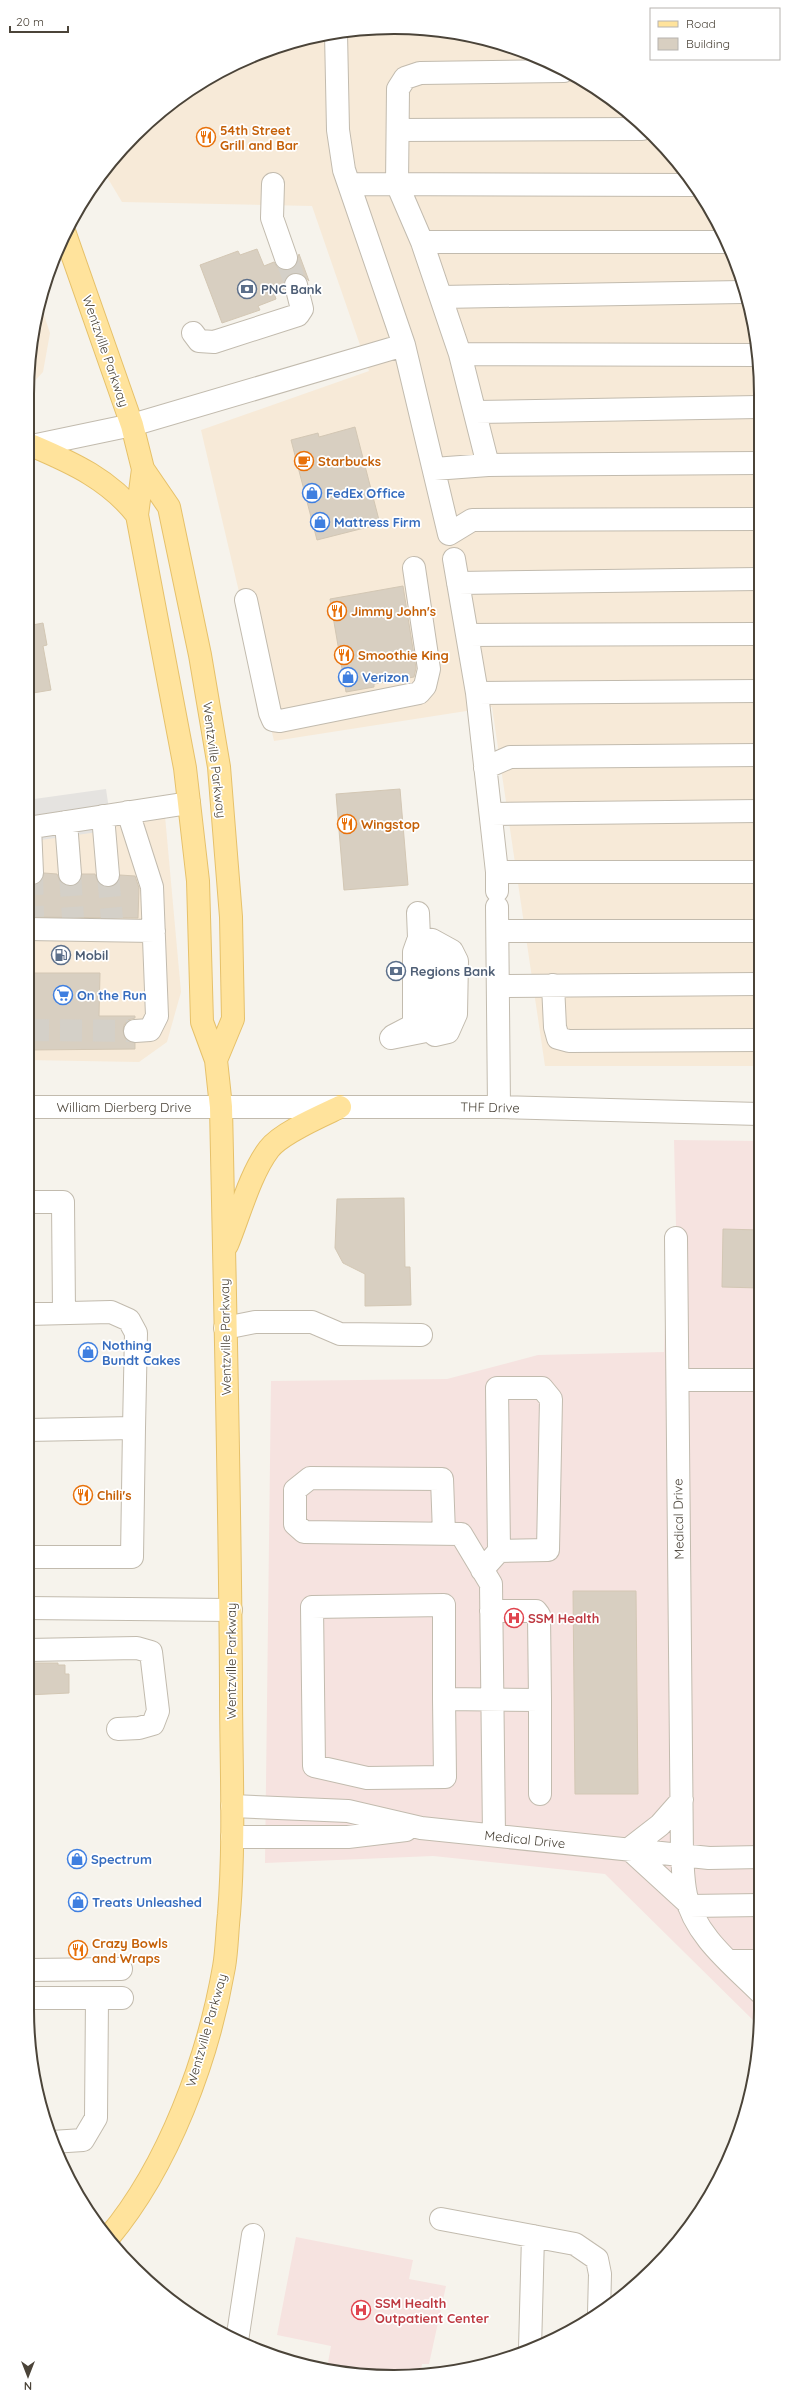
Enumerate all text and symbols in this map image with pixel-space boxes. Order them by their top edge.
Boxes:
scale bar [10,8,68,34]
legend [650,8,780,60]
text: 20 m [16,14,44,29]
text: Road [686,16,716,31]
text: Building [686,36,730,51]
place label: 54th Street Grill and Bar [220,122,299,153]
restaurant icon: 54th Street Grill and Bar [195,126,217,148]
bank icon: PNC Bank [236,278,258,300]
place label: PNC Bank [261,281,322,297]
street label: Wentzville Parkway [79,293,133,409]
cafe icon: Starbucks [293,450,315,472]
place label: Starbucks [318,453,381,469]
shop icon: FedEx Office [301,482,323,504]
place label: FedEx Office [326,485,405,501]
shop icon: Mattress Firm [309,511,331,533]
place label: Mattress Firm [334,514,421,530]
restaurant icon: Jimmy John's [326,600,348,622]
place label: Jimmy John's [351,603,436,619]
restaurant icon: Smoothie King [333,644,355,666]
place label: Smoothie King [358,647,449,663]
shop icon: Verizon [337,666,359,688]
place label: Verizon [362,669,409,685]
street label: Wentzville Parkway [200,701,230,819]
restaurant icon: Wingstop [336,813,358,835]
place label: Wingstop [361,816,420,832]
fuel station icon: Mobil [50,944,72,966]
place label: Mobil [75,947,109,963]
bank icon: Regions Bank [385,960,407,982]
place label: Regions Bank [410,963,495,979]
supermarket icon: On the Run [52,984,74,1006]
place label: On the Run [77,987,147,1003]
street label: THF Drive [460,1098,520,1116]
street label: William Dierberg Drive [57,1099,191,1115]
street label: Wentzville Parkway [216,1278,234,1396]
place label: Nothing Bundt Cakes [102,1337,180,1368]
shop icon: Nothing Bundt Cakes [77,1341,99,1363]
street label: Medical Drive [669,1478,687,1560]
restaurant icon: Chili's [72,1484,94,1506]
place label: Chili's [97,1487,131,1503]
street label: Wentzville Parkway [223,1603,239,1719]
hospital icon: SSM Health [503,1607,525,1629]
place label: SSM Health [528,1610,599,1626]
street label: Medical Drive [484,1827,566,1851]
shop icon: Spectrum [66,1848,88,1870]
place label: Spectrum [91,1851,152,1867]
shop icon: Treats Unleashed [67,1891,89,1913]
place label: Treats Unleashed [92,1894,202,1910]
place label: Crazy Bowls and Wraps [92,1935,168,1966]
restaurant icon: Crazy Bowls and Wraps [67,1939,89,1961]
street label: Wentzville Parkway [182,1972,230,2088]
place label: SSM Health Outpatient Center [375,2295,489,2326]
hospital icon: SSM Health Outpatient Center [350,2299,372,2321]
north arrow [8,2356,48,2396]
text: N [24,2379,32,2393]

